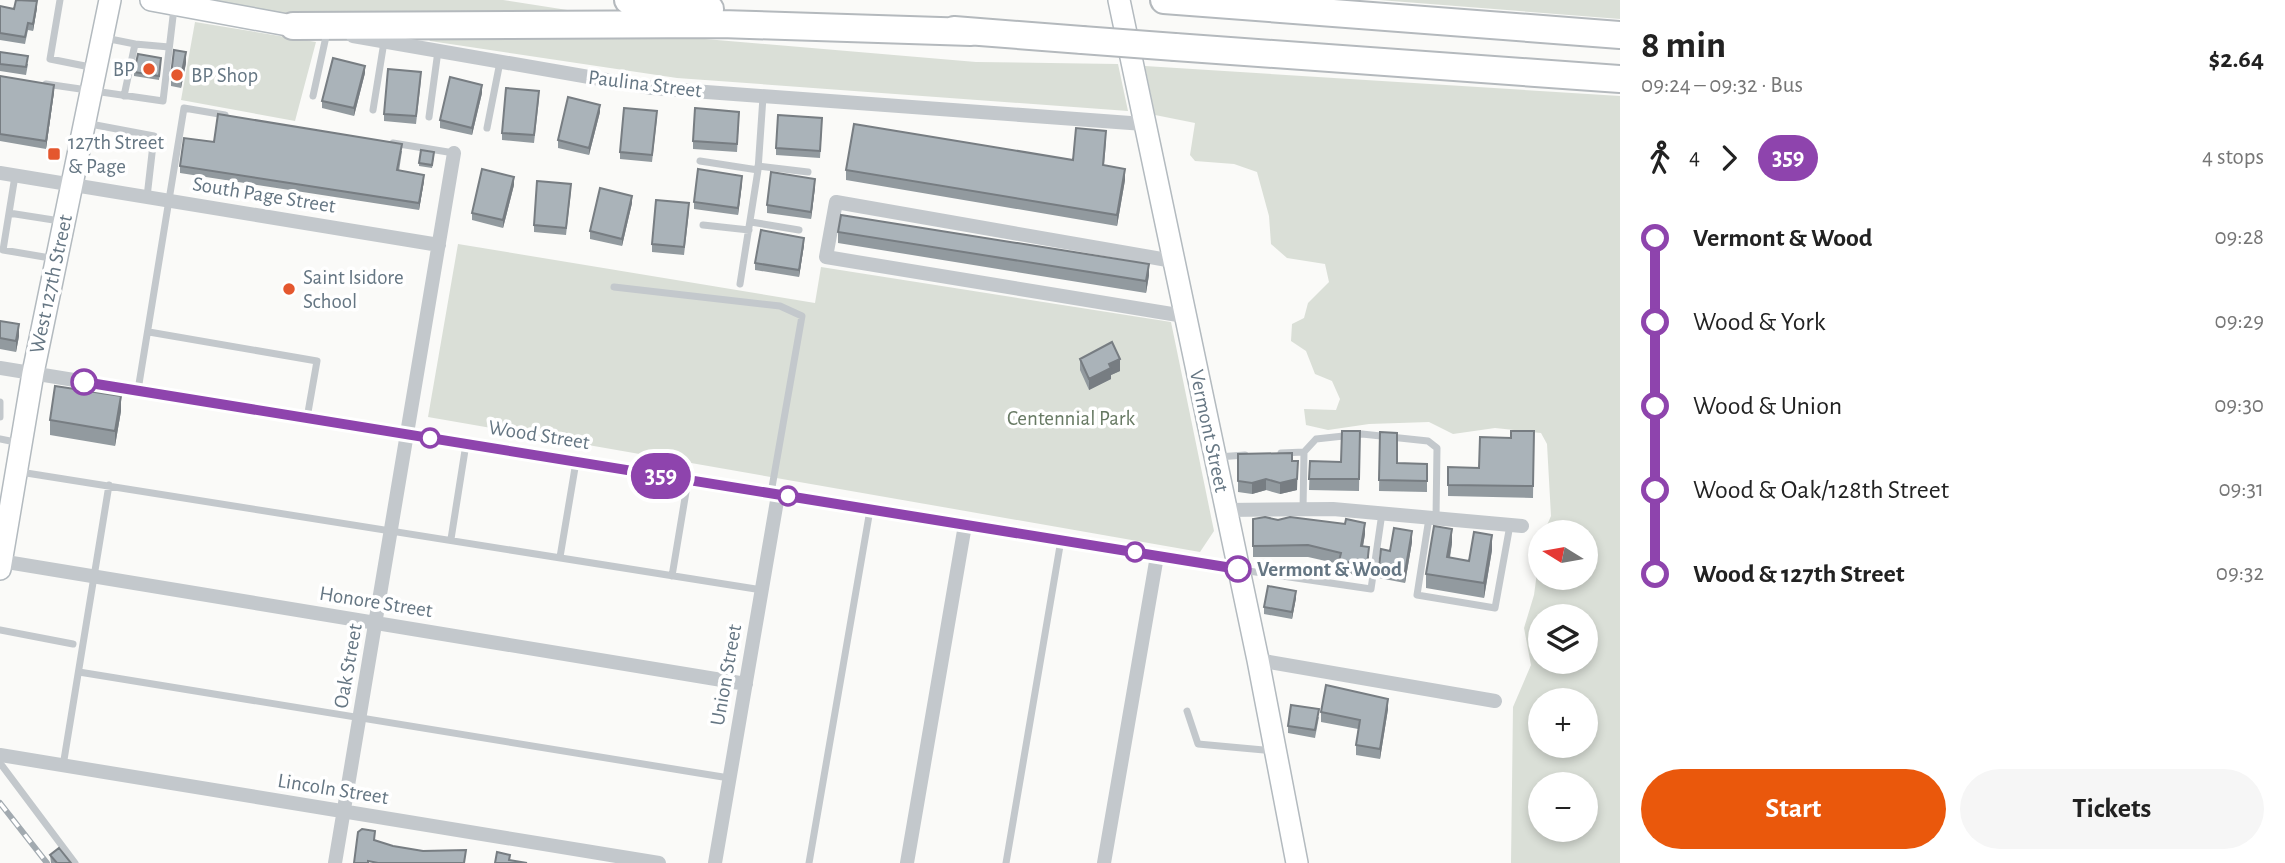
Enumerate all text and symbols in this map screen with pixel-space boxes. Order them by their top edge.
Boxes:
text: 8 min [1641,27,1726,65]
text: $2.64 [2208,46,2264,72]
place label: BP [113,59,135,80]
marker: BP [141,61,157,77]
place label: BP Shop [191,65,258,86]
marker: BP Shop [169,67,185,83]
street label: Paulina Street [587,67,703,101]
text: 09:24 – 09:32 · Bus [1641,74,1803,97]
place label: 127th Street & Page [68,132,164,177]
icon: walk [1641,139,1679,177]
icon: forward [1710,139,1748,177]
marker: 127th Street & Page [46,146,62,162]
text: 4 [1689,146,1700,169]
text: 359 [1772,146,1804,170]
text: 4 stops [2202,146,2264,169]
street label: South Page Street [191,173,337,217]
street label: West 127th Street [26,212,76,355]
text: Vermont & Wood [1693,225,1873,251]
text: 09:28 [2214,226,2264,249]
place label: Saint Isidore School [303,267,404,312]
marker: Saint Isidore School [281,281,297,297]
text: Wood & York [1693,309,1826,335]
text: 09:29 [2215,310,2264,333]
street label: Vermont Street [1186,368,1232,494]
unlabelled marker [71,369,97,395]
text: Wood & Union [1693,393,1842,419]
text: 09:30 [2214,394,2264,417]
park label: Centennial Park [1007,408,1136,429]
street label: Wood Street [487,417,591,453]
unlabelled marker [420,428,440,448]
line badge: 359 [621,453,701,499]
text: 359 [645,464,677,488]
text: Wood & Oak/128th Street [1693,477,1949,503]
text: 09:31 [2218,478,2264,501]
unlabelled marker [778,486,798,506]
north arrow [1528,520,1598,590]
map controls [1528,520,1598,842]
unlabelled marker [1125,542,1145,562]
marker: Vermont & Wood [1225,556,1251,582]
place label: Vermont & Wood [1257,559,1402,580]
text: Wood & 127th Street [1693,561,1904,587]
text: 09:32 [2216,562,2264,585]
street label: Honore Street [318,583,434,621]
button: layers [1528,604,1598,674]
street label: Oak Street [330,622,366,710]
street label: Union Street [707,622,745,727]
button: + [1528,688,1598,758]
button: Start [1641,769,1946,849]
button: Tickets [1960,769,2264,849]
street label: Lincoln Street [276,770,390,808]
button: − [1528,772,1598,842]

